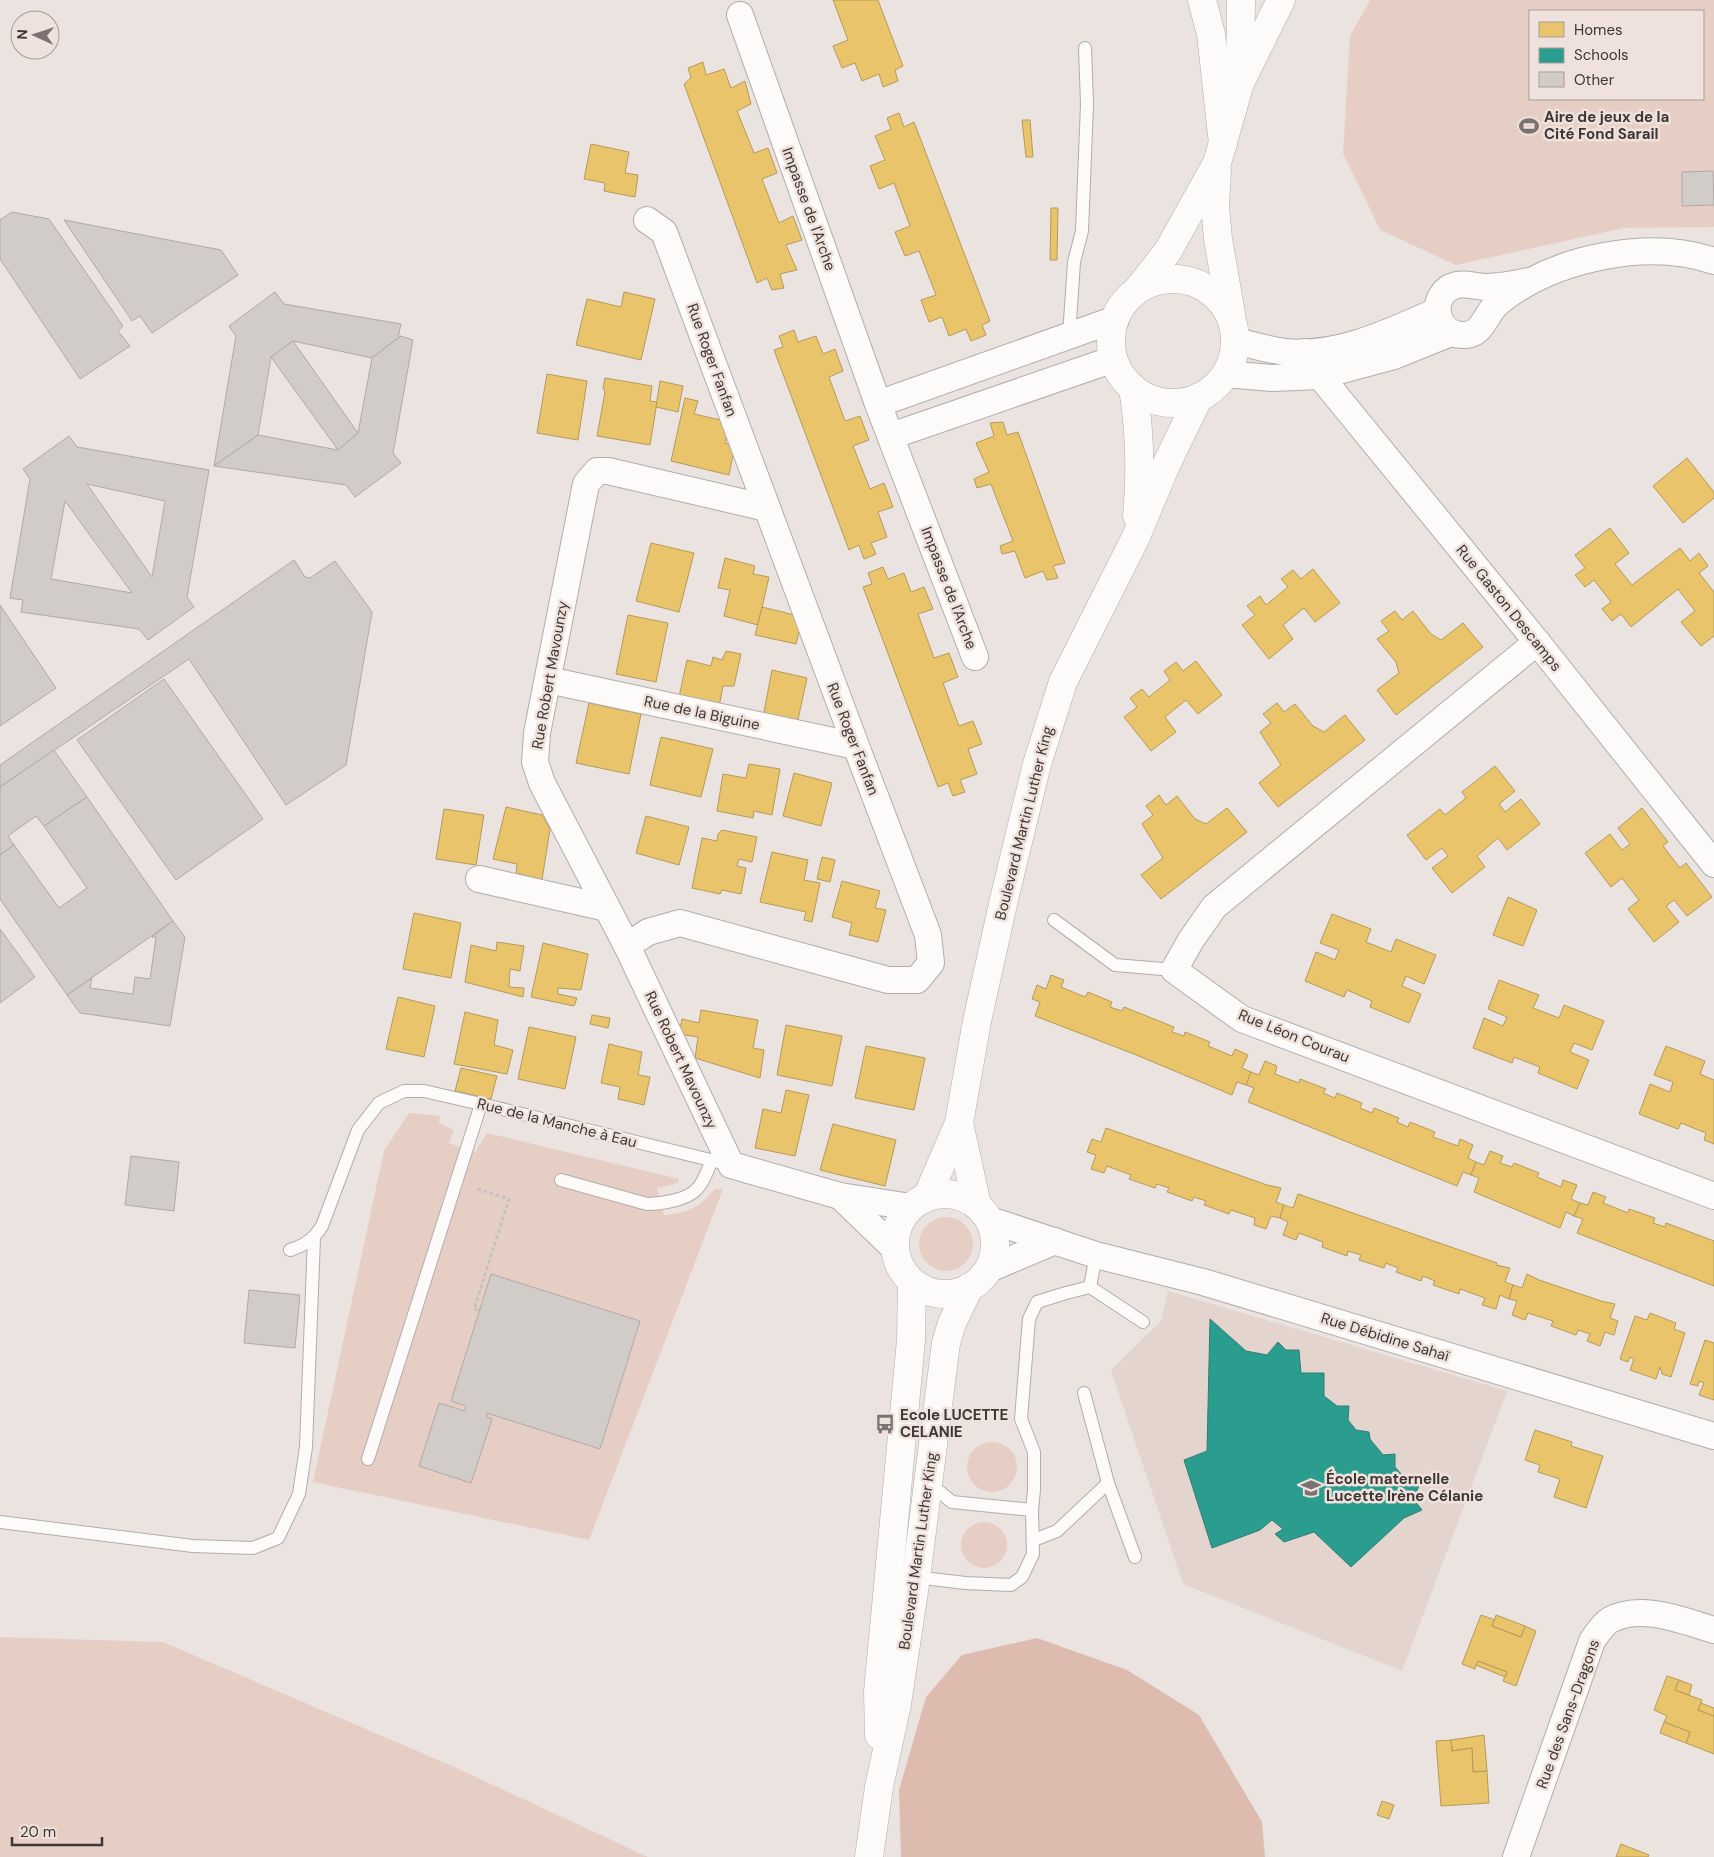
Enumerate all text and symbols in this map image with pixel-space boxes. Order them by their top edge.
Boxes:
north arrow [10,10,60,60]
legend [1529,10,1704,100]
text: Homes [1574,20,1623,40]
text: N [13,29,31,40]
text: Schools [1574,45,1629,65]
text: Other [1574,70,1615,90]
place label: Aire de jeux de la Cité Fond Sarail [1544,107,1669,144]
sports icon: Aire de jeux de la Cité Fond Sarail [1518,115,1540,137]
street label: Impasse de l'Arche [777,145,841,273]
street label: Rue Roger Fanfan [682,301,742,419]
street label: Impasse de l'Arche [916,524,982,652]
street label: Rue Gaston Descamps [1452,541,1566,675]
street label: Rue Robert Mavounzy [527,599,573,751]
street label: Rue Roger Fanfan [822,680,884,798]
street label: Rue de la Biguine [642,691,762,735]
street label: Boulevard Martin Luther King [990,724,1058,922]
street label: Rue Robert Mavounzy [640,988,722,1133]
street label: Rue Léon Courau [1235,1005,1353,1067]
street label: Rue de la Manche à Eau [475,1093,639,1153]
street label: Rue Débidine Sahaï [1318,1308,1452,1366]
place label: Ecole LUCETTE CELANIE [900,1405,1008,1442]
bus stop icon: Ecole LUCETTE CELANIE [874,1413,896,1435]
street label: Boulevard Martin Luther King [894,1451,942,1651]
place label: École maternelle Lucette Irène Célanie [1326,1469,1483,1506]
school or university icon: École maternelle Lucette Irène Célanie [1300,1477,1322,1499]
street label: Rue des Sans-Dragons [1532,1636,1604,1792]
scale bar [12,1814,102,1846]
text: 20 m [20,1822,56,1842]

